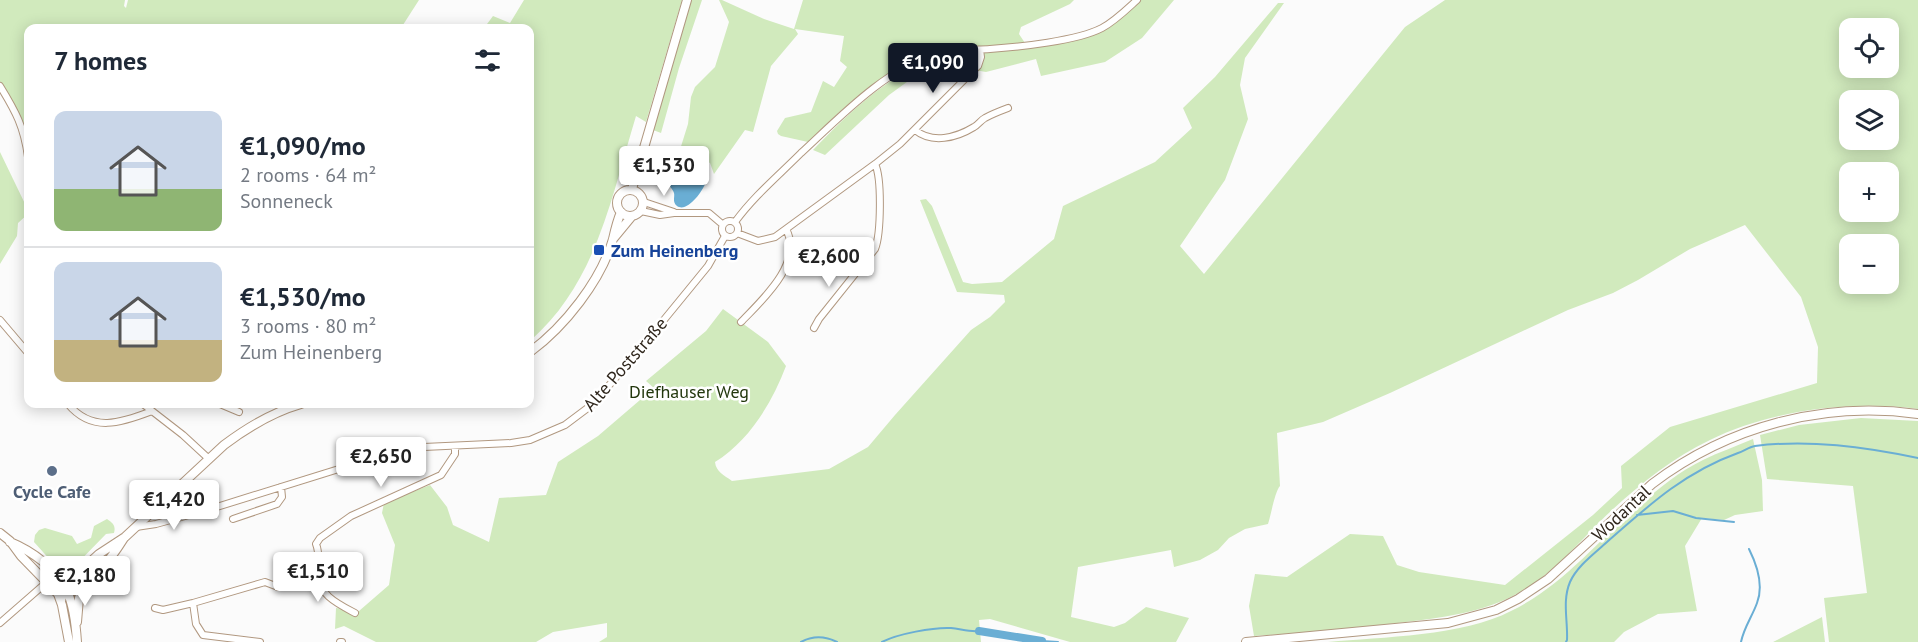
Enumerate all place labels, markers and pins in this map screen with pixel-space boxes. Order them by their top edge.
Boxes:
pin: €1,090 [884,43,982,94]
pin: €1,530 [615,146,713,197]
pin: €2,600 [780,237,878,288]
place label: Zum Heinenberg [611,239,738,262]
marker: Zum Heinenberg [592,243,606,257]
pin: €2,650 [332,437,430,488]
marker: Cycle Cafe [45,464,59,478]
place label: Cycle Cafe [13,480,91,503]
pin: €1,420 [125,480,223,531]
pin: €1,510 [269,552,367,603]
pin: €2,180 [36,556,134,607]

